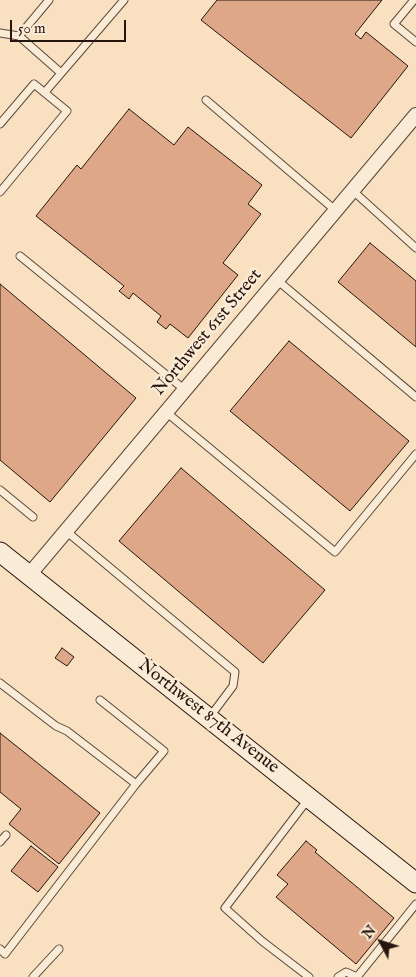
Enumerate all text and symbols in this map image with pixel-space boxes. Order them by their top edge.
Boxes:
scale bar [12,10,129,42]
text: 50 m [18,19,46,38]
street label: Northwest 61st Street [149,265,267,401]
street label: Northwest 87th Avenue [133,655,283,779]
north arrow [356,917,406,967]
text: N [359,922,380,943]

